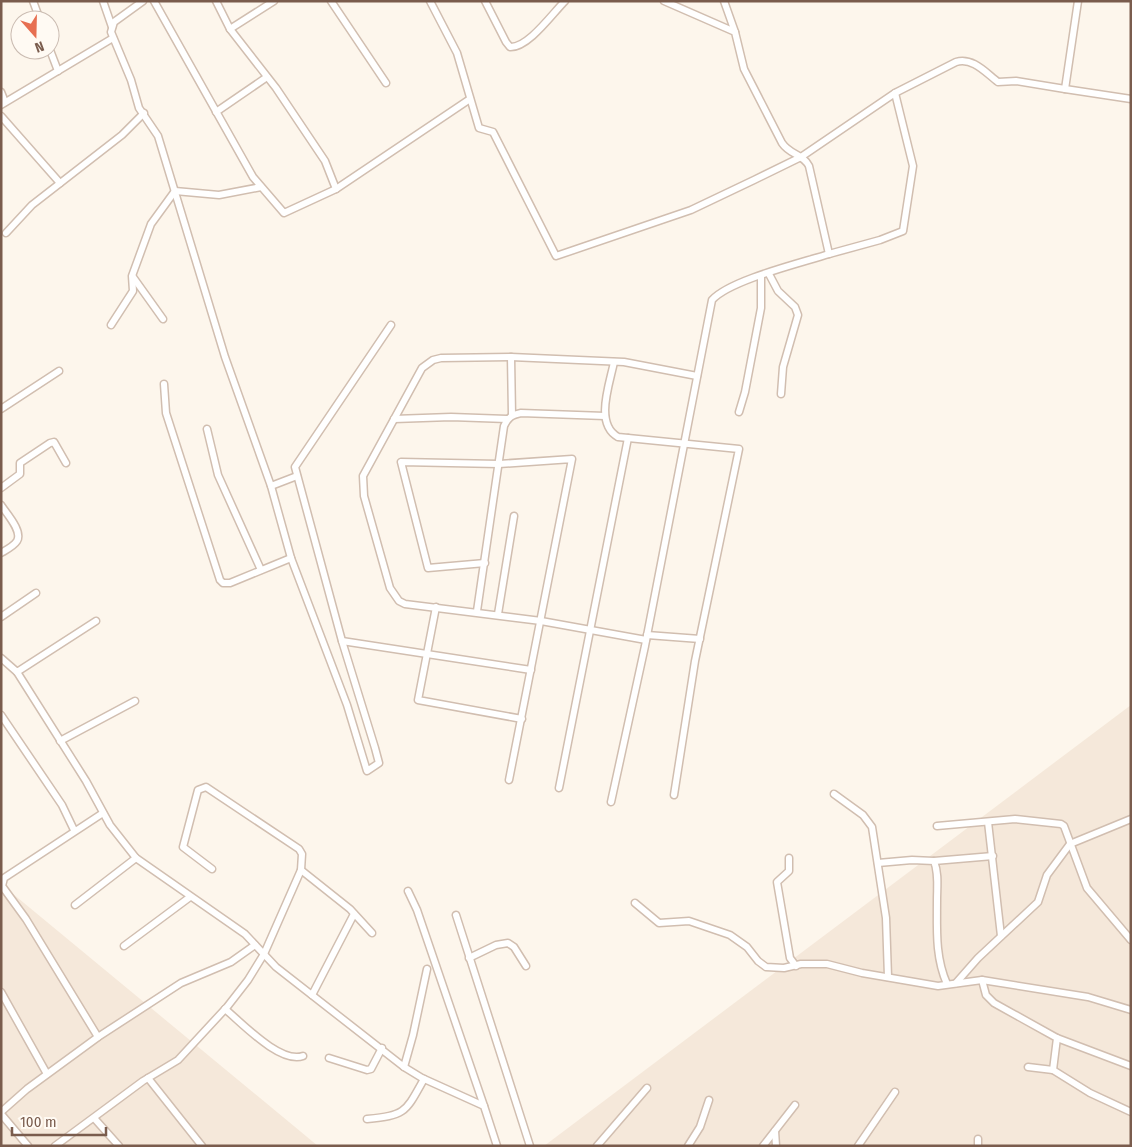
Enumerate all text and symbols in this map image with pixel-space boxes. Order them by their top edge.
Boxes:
north arrow [10,10,60,60]
text: N [32,37,46,56]
scale bar [12,1104,106,1136]
text: 100 m [20,1113,57,1131]

